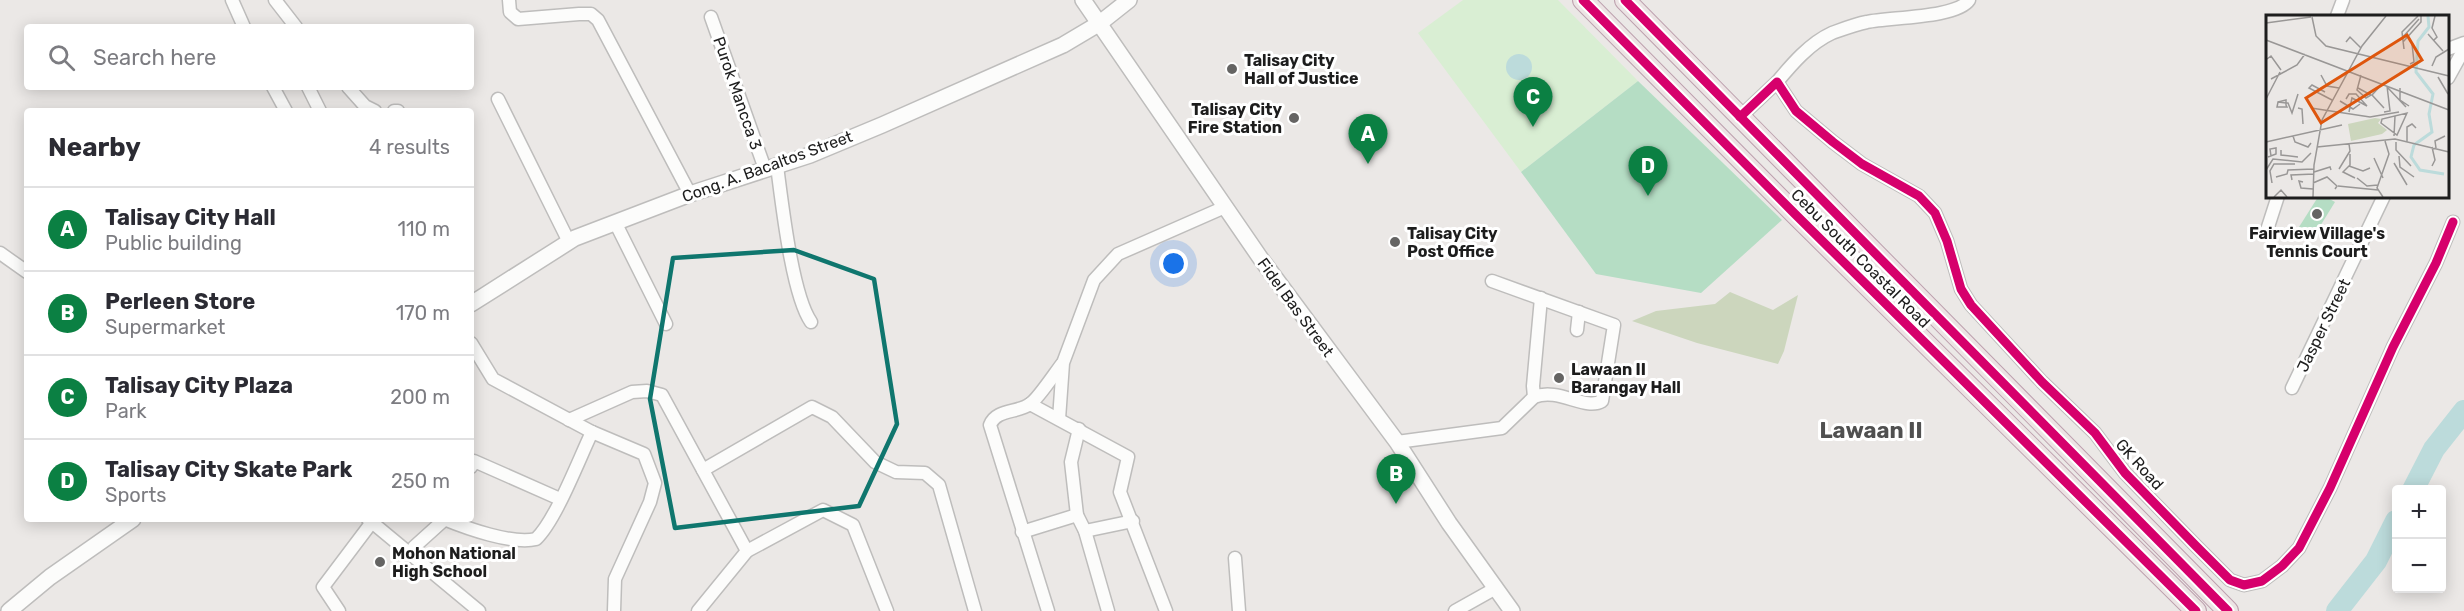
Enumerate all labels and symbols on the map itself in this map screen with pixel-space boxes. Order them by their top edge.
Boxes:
inset map [2266,15,2449,198]
street label: Purok Mancca 3 [709,34,766,152]
place label: Talisay City Hall of Justice [1244,51,1359,88]
marker: Talisay City Hall of Justice [1225,62,1239,76]
pin: C [1514,78,1552,127]
place label: Talisay City Fire Station [1188,100,1282,137]
marker: Talisay City Fire Station [1287,111,1301,125]
pin: A [1348,114,1388,164]
street label: Cong. A. Bacaltos Street [679,127,855,206]
pin: D [1628,146,1668,196]
street label: Cebu South Coastal Road [1787,185,1934,332]
marker: Fairview Village's Tennis Court [2310,207,2324,221]
place label: Talisay City Post Office [1407,224,1498,261]
place label: Fairview Village's Tennis Court [2249,224,2385,261]
marker: Talisay City Post Office [1388,235,1402,249]
your location [1159,249,1188,278]
street label: Fidel Bas Street [1253,254,1338,360]
street label: Jasper Street [2293,275,2354,375]
place label: Lawaan II Barangay Hall [1571,360,1681,397]
marker: Lawaan II Barangay Hall [1552,371,1566,385]
district label: Lawaan II [1819,417,1923,444]
street label: GK Road [2112,435,2167,494]
pin: B [1376,454,1416,504]
place label: Mohon National High School [392,544,516,581]
marker: Mohon National High School [373,555,387,569]

